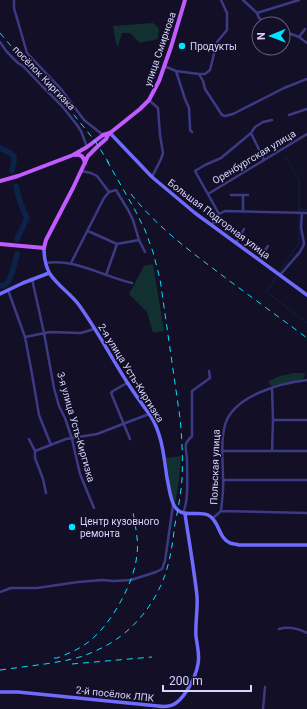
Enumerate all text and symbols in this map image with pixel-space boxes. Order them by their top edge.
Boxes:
street label: улица Смирнова [142,10,178,88]
north arrow [251,16,291,56]
text: N [255,32,268,40]
marker: Продукты [177,41,187,51]
place label: Продукты [190,41,237,52]
street label: посёлок Киргизка [11,44,77,112]
street label: Оренбургская улица [210,128,298,186]
street label: Большая Подгорная улица [166,177,272,261]
street label: 2-я улица Усть-Киргизка [96,322,166,424]
street label: 3-я улица Усть-Киргизка [55,371,97,483]
street label: Польская улица [208,429,222,505]
place label: Центр кузовного ремонта [80,516,159,539]
marker: Центр кузовного ремонта [67,522,77,532]
scale bar [163,667,251,693]
text: 200 m [169,674,203,688]
street label: 2-й посёлок ЛПК [75,684,155,704]

